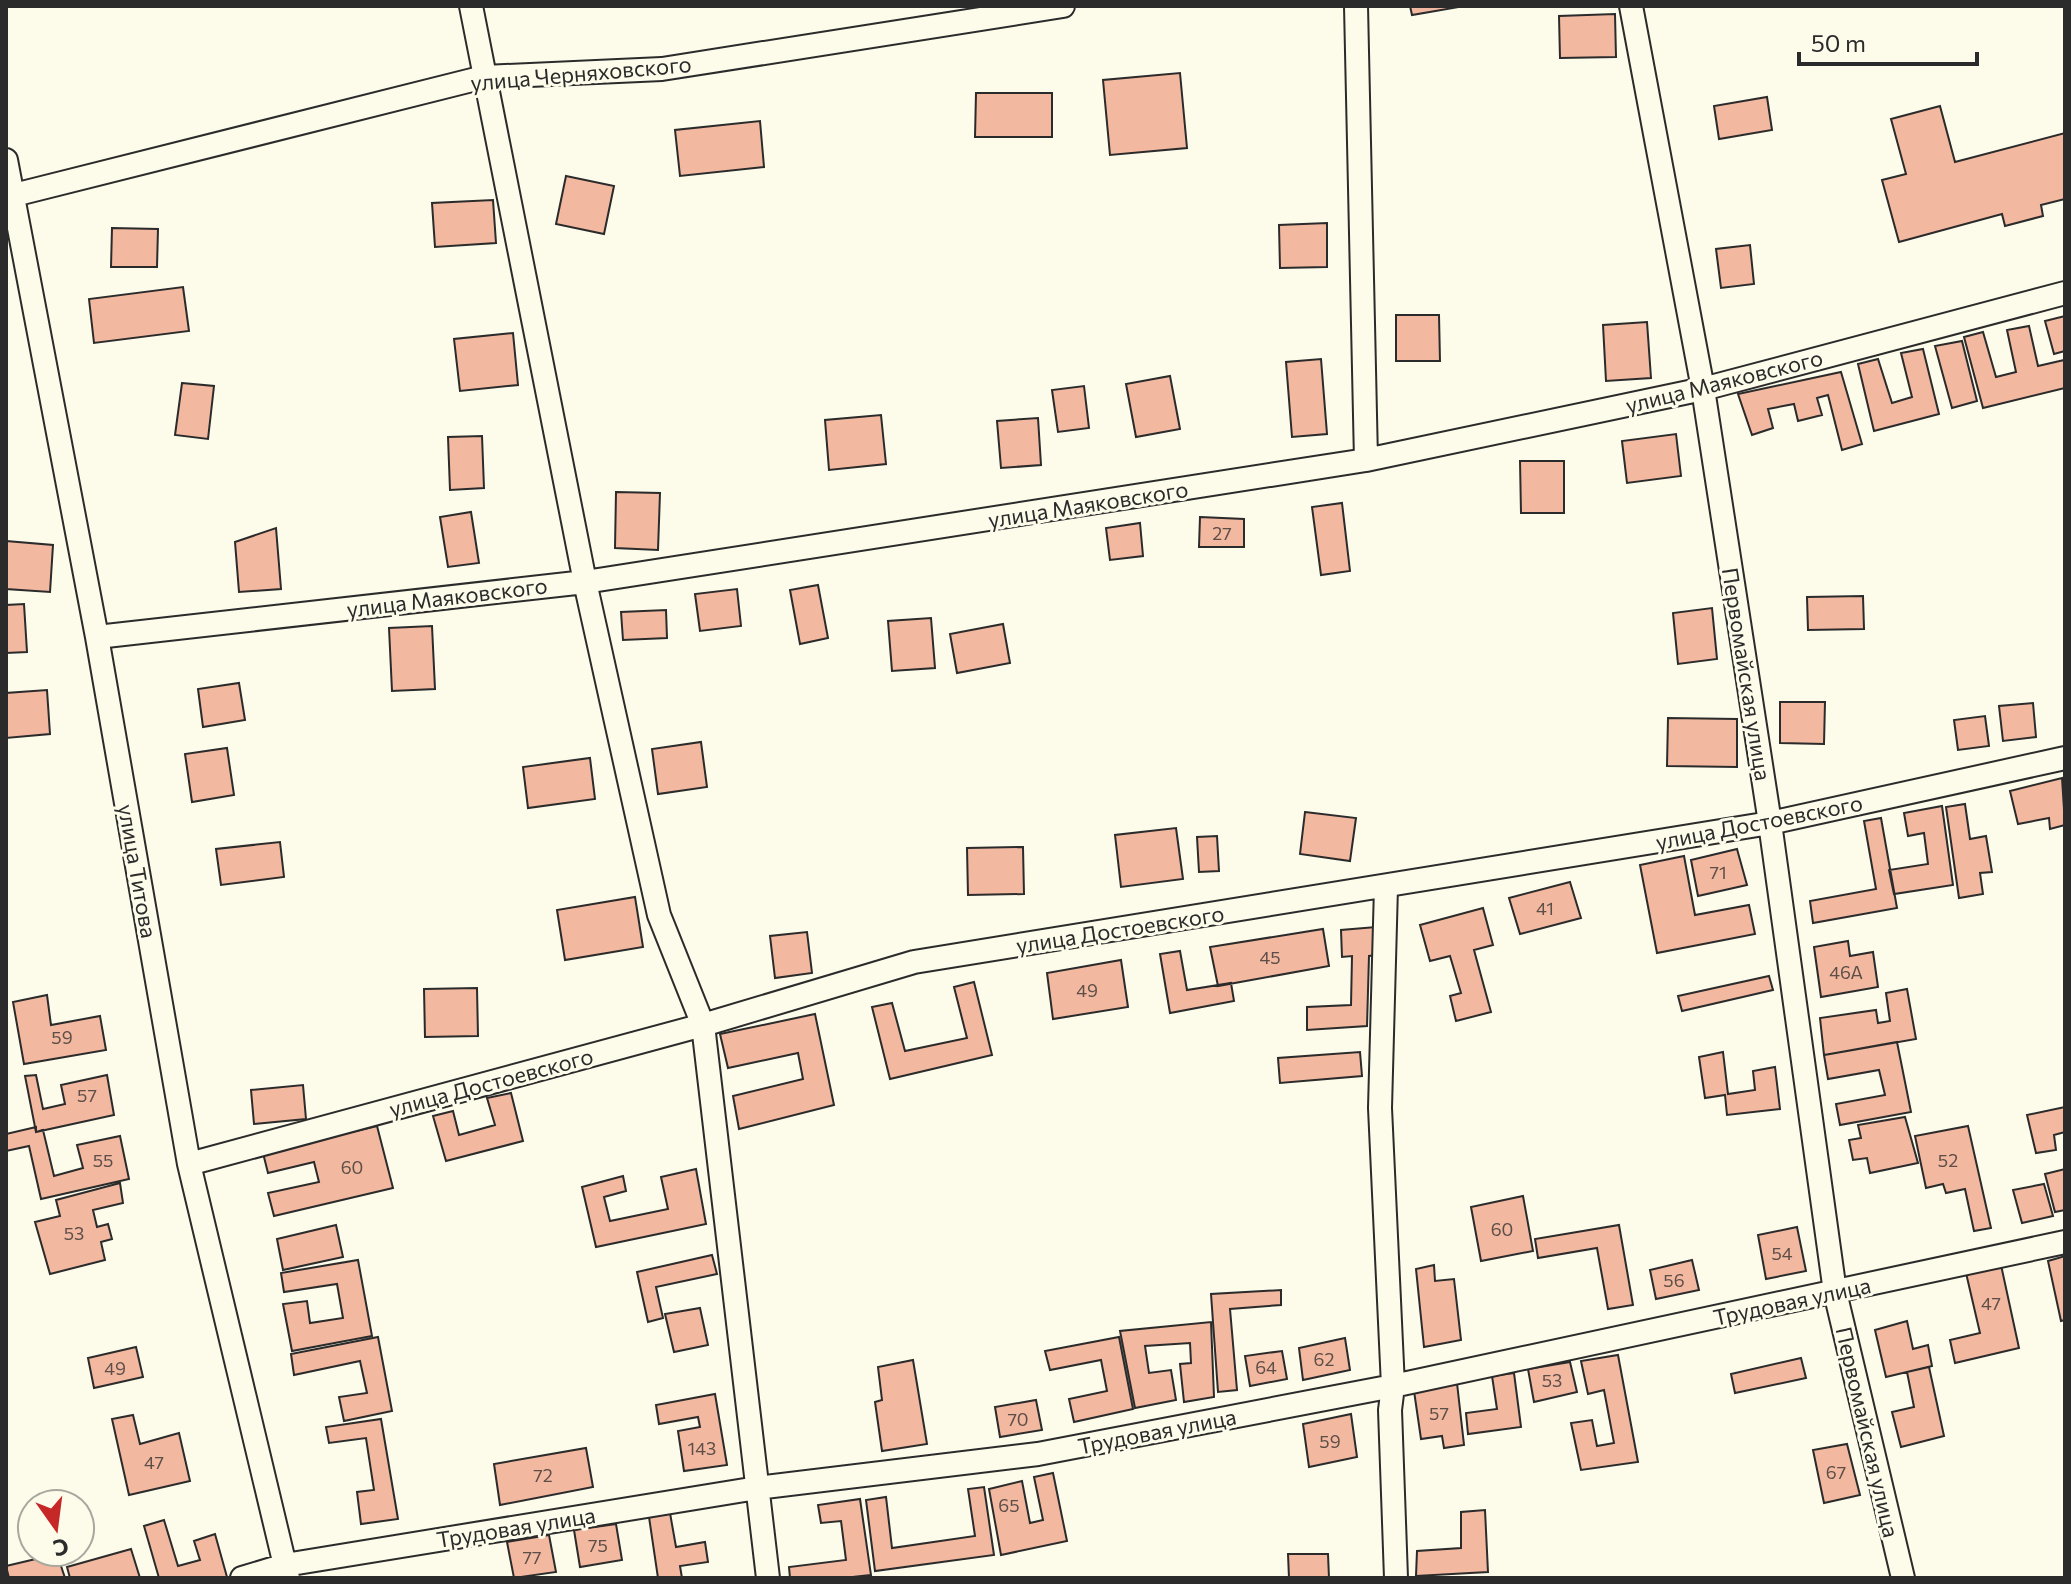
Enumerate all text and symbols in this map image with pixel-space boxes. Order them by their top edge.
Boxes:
scale bar [1799,16,1977,66]
text: 50 m [1811,28,1866,57]
street label: улица Черняховского [469,50,693,96]
street label: улица Маяковского [1623,343,1825,419]
street label: улица Маяковского [986,475,1190,533]
house number: 27 [1212,522,1232,544]
street label: Первомайская улица [1717,566,1777,782]
street label: улица Маяковского [345,571,549,623]
street label: улица Достоевского [1653,789,1865,855]
street label: улица Титова [113,802,163,940]
house number: 71 [1709,861,1727,883]
house number: 41 [1536,897,1554,919]
street label: улица Достоевского [1014,899,1226,959]
house number: 45 [1259,946,1281,968]
house number: 46А [1829,961,1863,983]
house number: 49 [1076,979,1098,1001]
house number: 59 [51,1026,73,1048]
street label: улица Достоевского [386,1042,596,1122]
house number: 57 [77,1084,97,1106]
house number: 55 [93,1149,113,1171]
house number: 52 [1938,1149,1958,1171]
house number: 60 [341,1156,363,1178]
house number: 60 [1491,1218,1513,1240]
house number: 53 [64,1222,84,1244]
house number: 54 [1771,1242,1793,1264]
house number: 56 [1663,1269,1685,1291]
street label: Трудовая улица [1711,1271,1873,1331]
house number: 47 [1981,1292,2001,1314]
street label: Первомайская улица [1831,1324,1905,1540]
house number: 62 [1314,1348,1334,1370]
house number: 64 [1255,1356,1277,1378]
house number: 49 [104,1357,126,1379]
house number: 53 [1542,1369,1562,1391]
street label: Трудовая улица [1076,1402,1238,1460]
house number: 57 [1429,1402,1449,1424]
house number: 70 [1007,1408,1029,1430]
house number: 59 [1319,1430,1341,1452]
house number: 143 [688,1437,716,1459]
house number: 47 [144,1451,164,1473]
house number: 67 [1826,1461,1846,1483]
house number: 72 [533,1464,553,1486]
north arrow [16,1488,96,1568]
house number: 65 [998,1494,1020,1516]
street label: Трудовая улица [435,1501,597,1553]
text: С [50,1533,72,1563]
house number: 75 [588,1534,608,1556]
house number: 77 [522,1546,542,1568]

